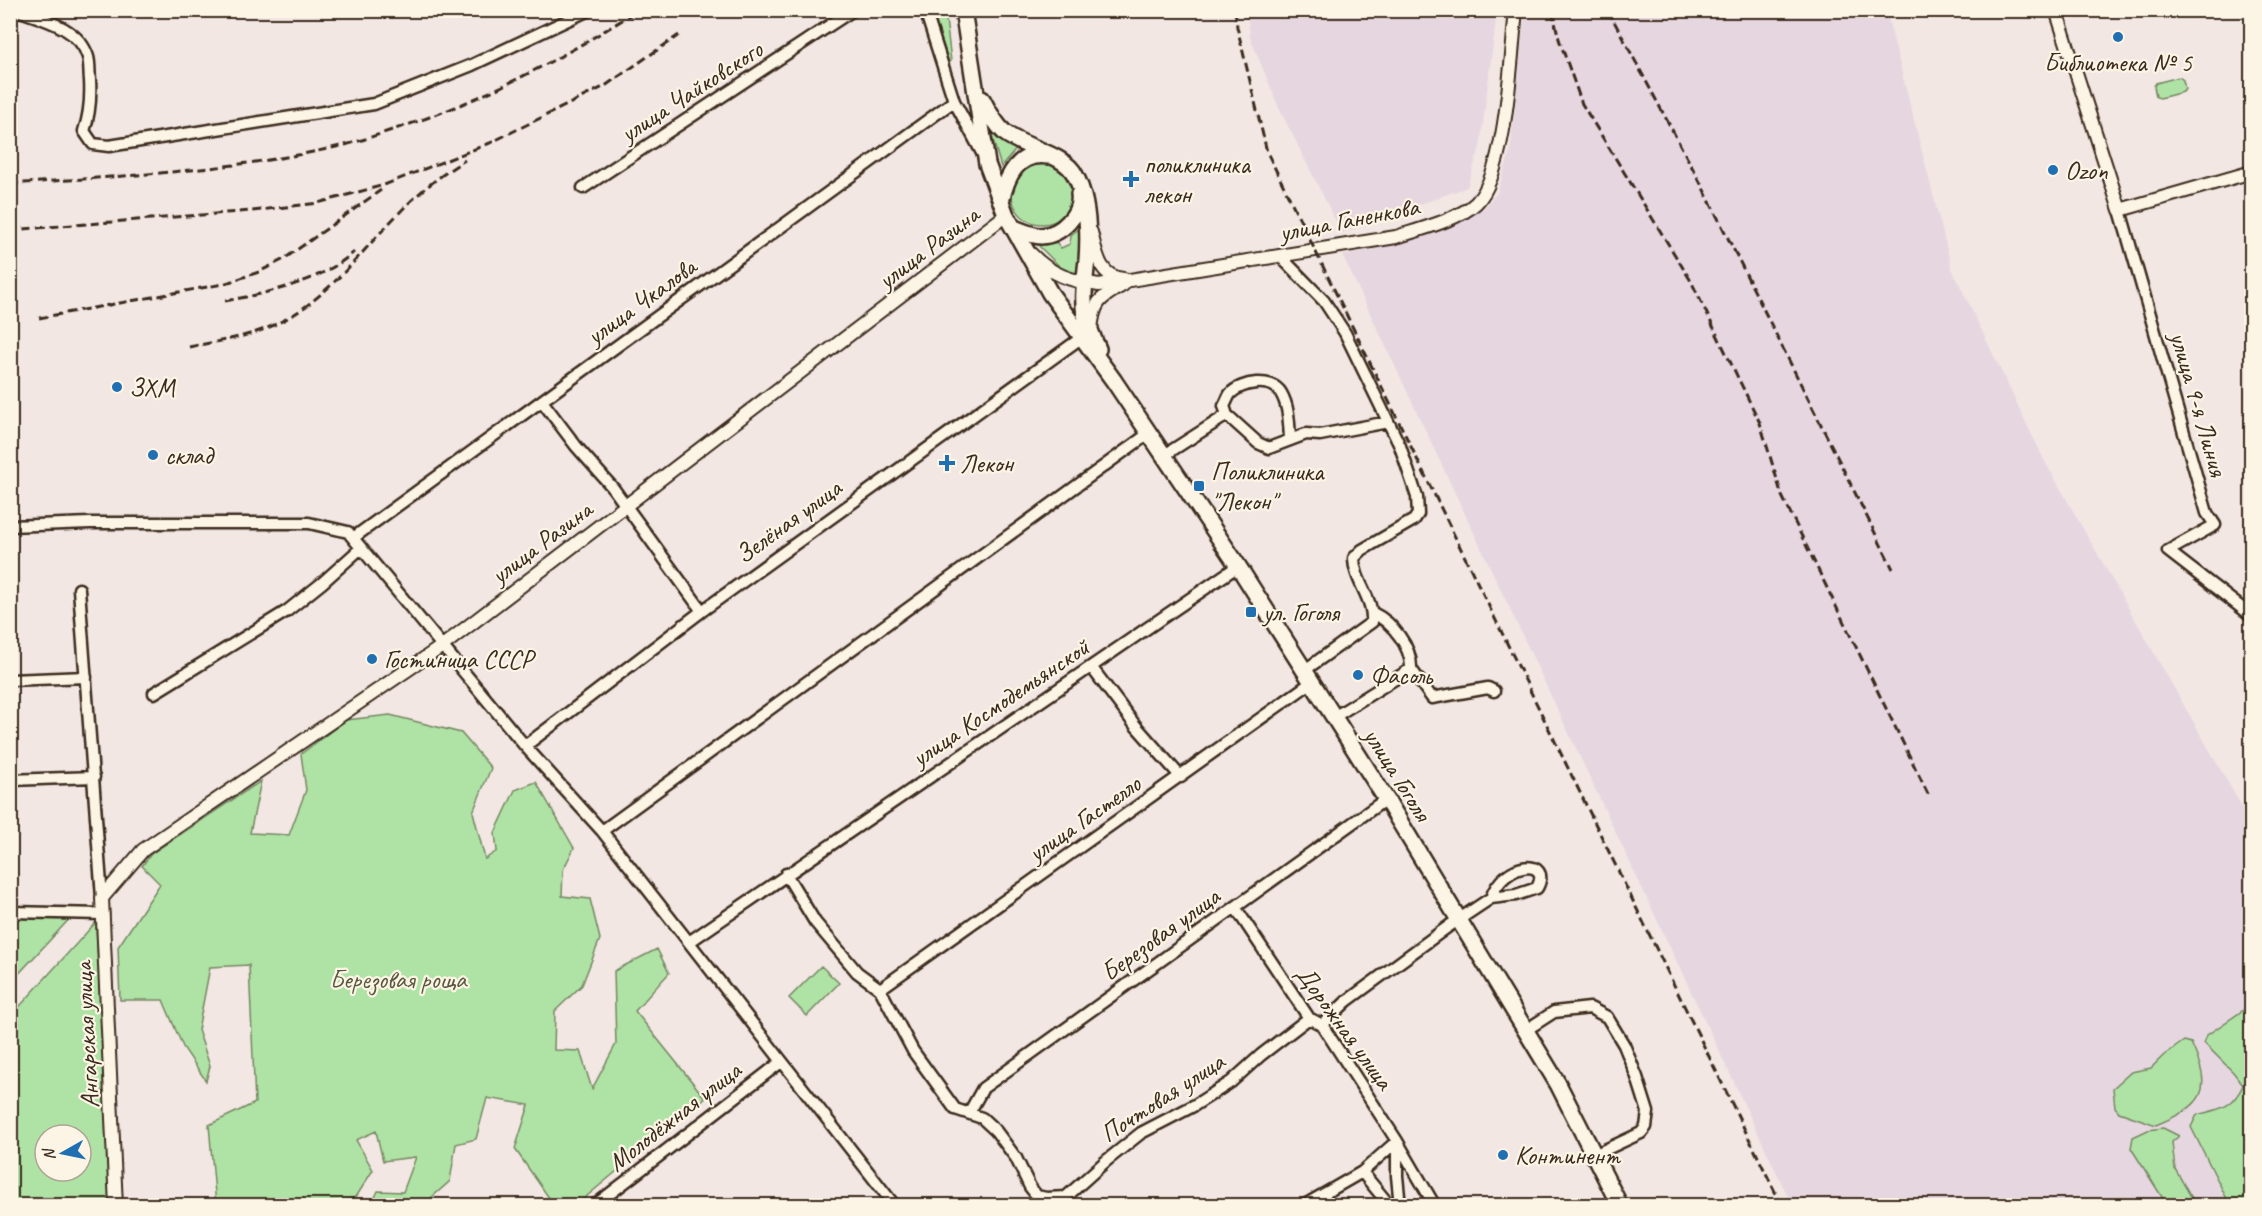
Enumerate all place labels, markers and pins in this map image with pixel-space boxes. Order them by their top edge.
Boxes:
marker: Библиотека № 5 [2111,30,2125,44]
place label: Библиотека № 5 [2044,46,2193,79]
place label: поликлиника лекон [1144,148,1252,211]
place label: Ozon [2065,154,2108,187]
marker: Ozon [2046,163,2060,177]
marker: поликлиника лекон [1122,170,1140,188]
place label: ЗХМ [129,371,176,404]
marker: ЗХМ [110,380,124,394]
place label: склад [165,439,215,472]
place label: Лекон [960,447,1014,480]
marker: склад [146,448,160,462]
marker: Лекон [938,454,956,472]
place label: Поликлиника "Лекон" [1211,455,1325,518]
marker: Поликлиника "Лекон" [1192,479,1206,493]
place label: ул. Гоголя [1261,596,1341,629]
marker: ул. Гоголя [1244,605,1258,619]
place label: Гостиница СССР [384,643,537,676]
marker: Гостиница СССР [365,652,379,666]
place label: Фасоль [1370,659,1434,692]
marker: Фасоль [1351,668,1365,682]
place label: Континент [1515,1139,1622,1172]
marker: Континент [1496,1148,1510,1162]

